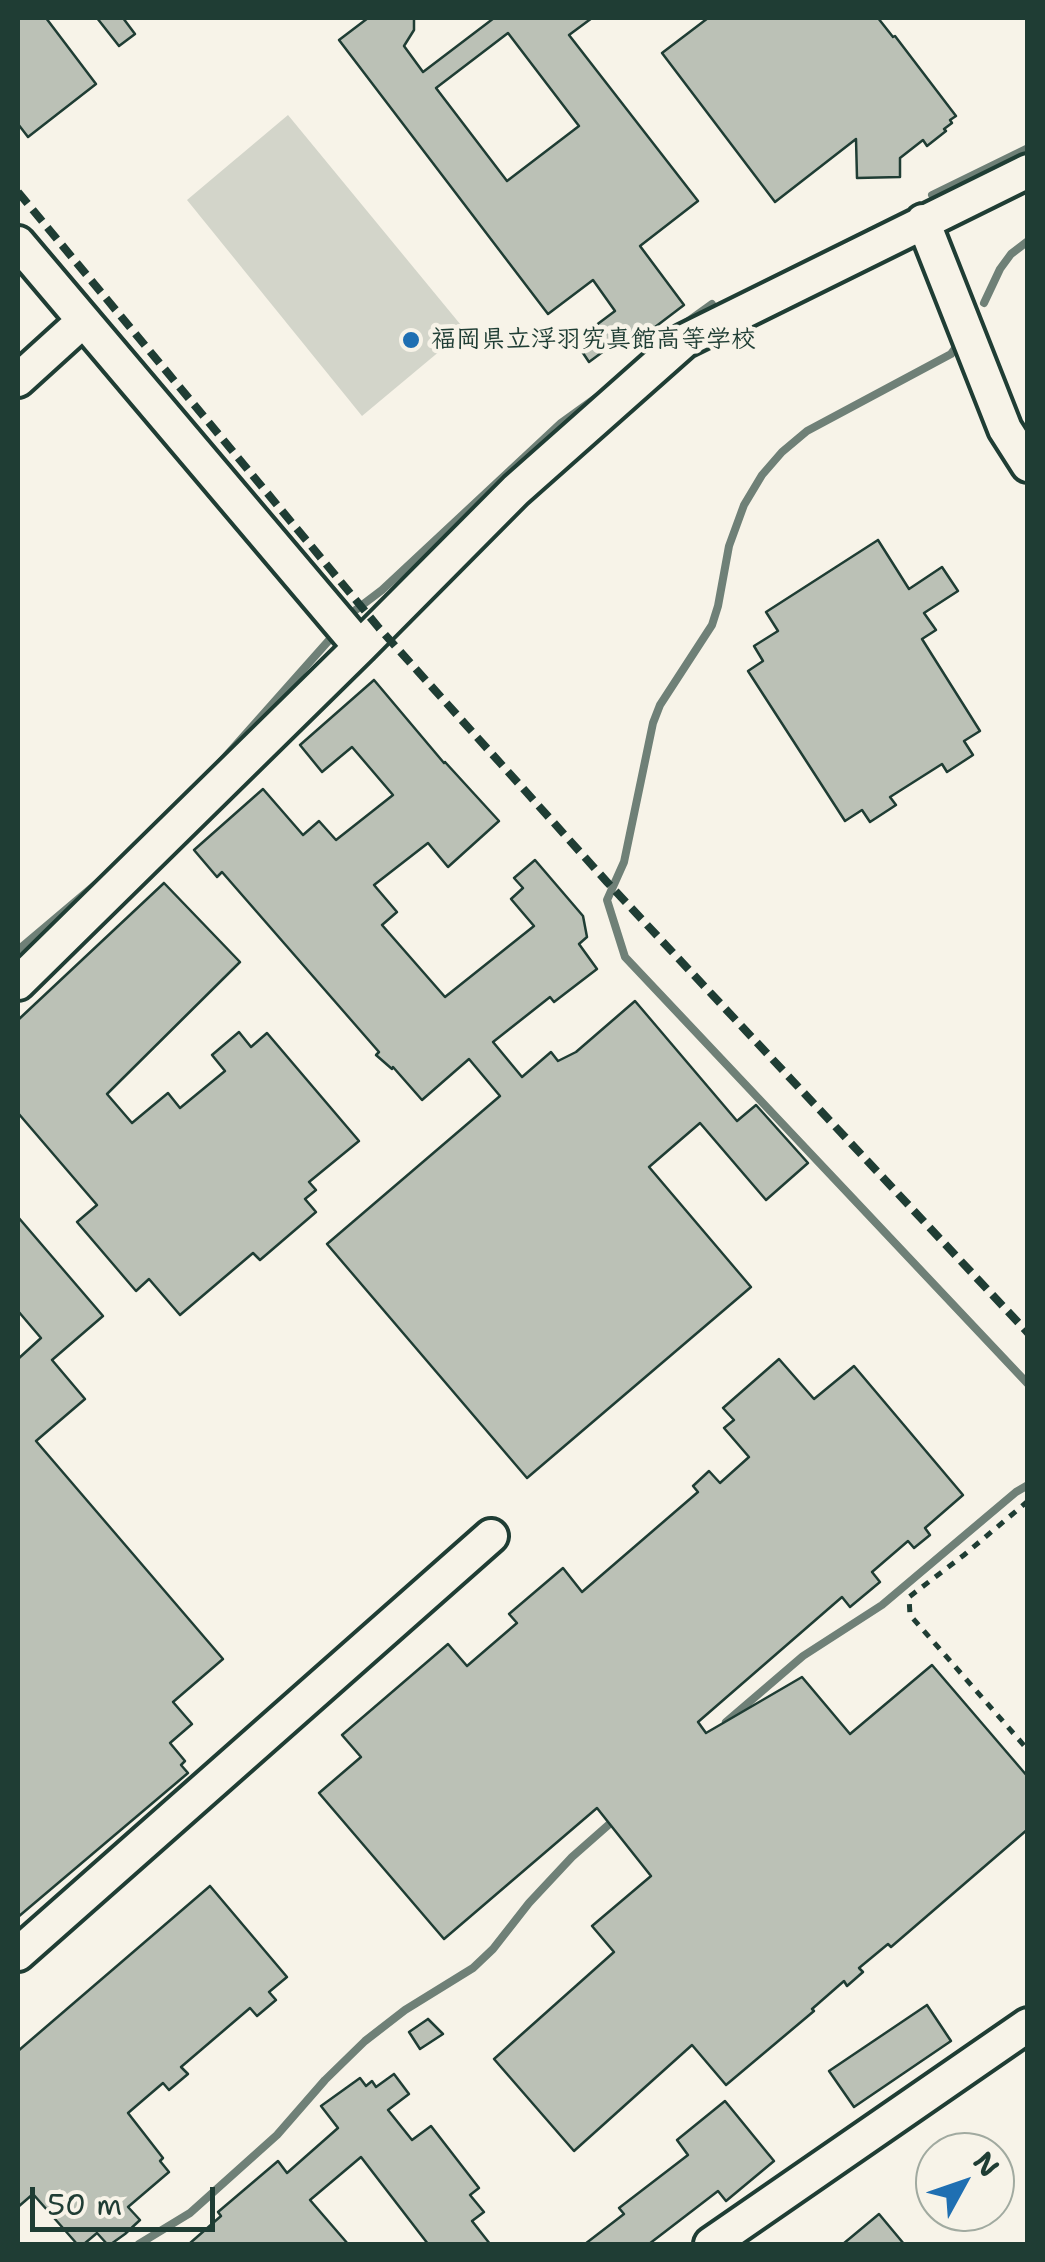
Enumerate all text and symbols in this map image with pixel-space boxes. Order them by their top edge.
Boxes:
place label: 福岡県立浮羽究真館高等学校 [431,325,756,355]
marker: 福岡県立浮羽究真館高等学校 [400,329,422,351]
north arrow [915,2132,1015,2232]
text: N [965,2143,1008,2185]
scale bar [35,2167,220,2229]
text: 50 m [47,2184,122,2225]

